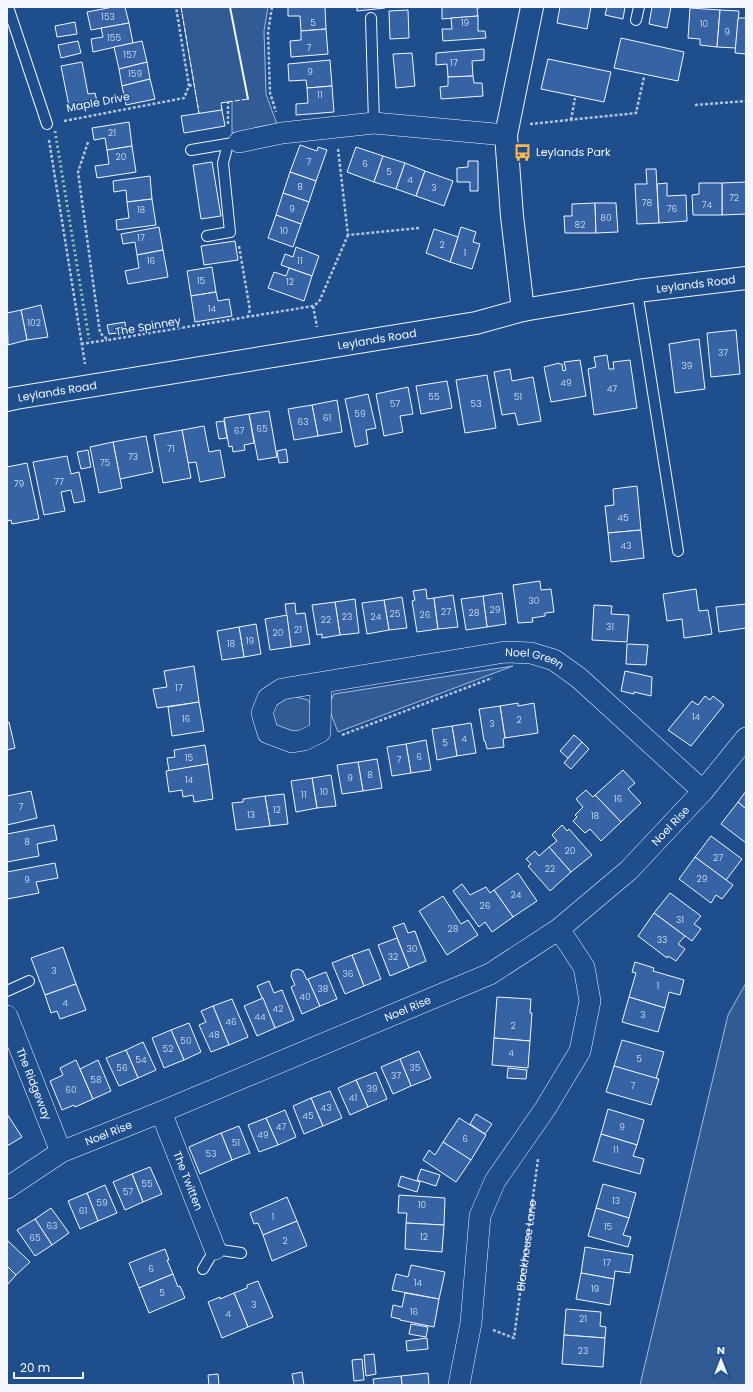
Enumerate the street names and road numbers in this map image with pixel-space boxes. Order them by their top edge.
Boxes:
street label: Maple Drive [65,88,131,116]
street label: Leylands Road [655,271,736,297]
street label: The Spinney [114,312,183,340]
street label: Leylands Road [336,325,418,353]
street label: Leylands Road [17,377,98,406]
street label: Noel Green [505,644,567,673]
street label: Noel Rise [648,802,693,849]
street label: Noel Rise [382,992,434,1025]
street label: The Ridgeway [12,1045,56,1123]
street label: Noel Rise [83,1116,134,1150]
street label: The Twitten [169,1149,207,1213]
street label: Blackhouse Lane [512,1198,540,1292]

